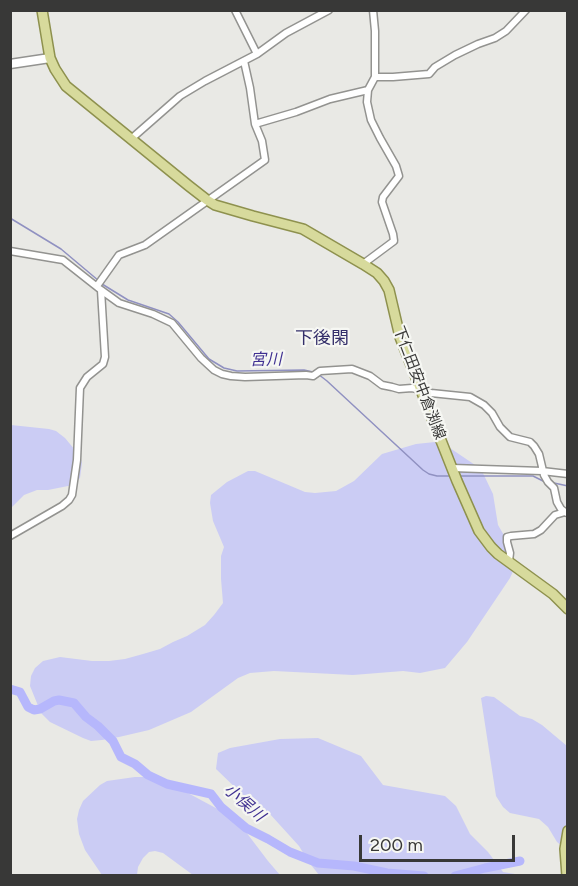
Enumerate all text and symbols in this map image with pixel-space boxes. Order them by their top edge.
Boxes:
street label: 下仁田安中倉渕線 [389,324,449,442]
district label: 下後閑 [295,328,349,350]
water label: 宮川 [250,350,282,370]
water label: 小俣川 [220,780,268,826]
scale bar [362,823,518,861]
text: 200 m [370,834,423,856]

